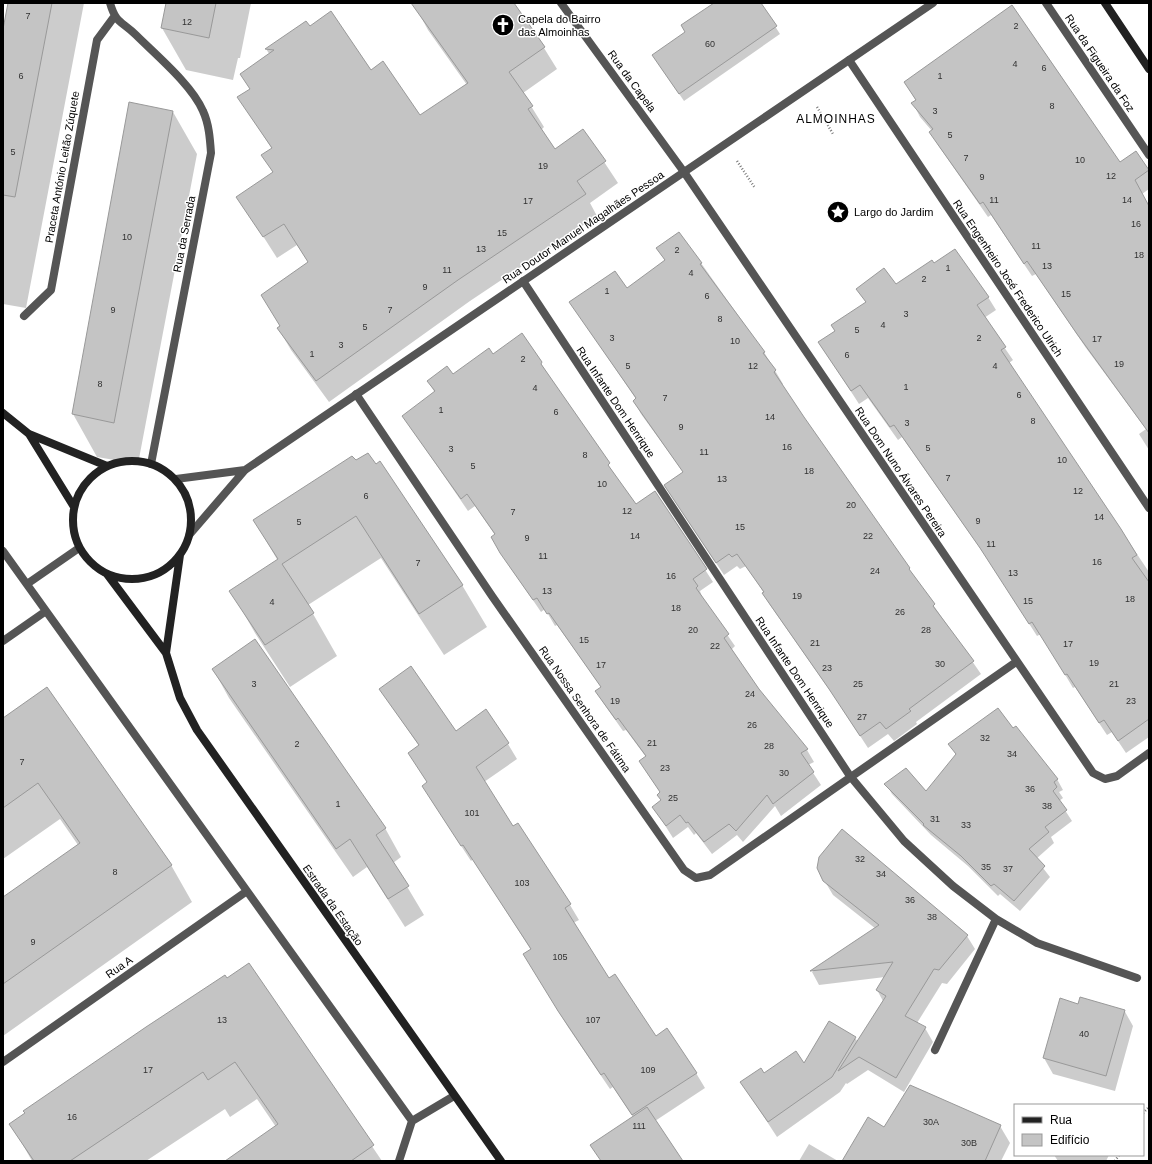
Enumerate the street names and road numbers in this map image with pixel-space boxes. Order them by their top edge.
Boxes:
street label: Rua da Figueira da Foz [1063,12,1137,114]
street label: Rua da Capela [606,48,659,115]
street label: Praceta António Leitão Zúquete [43,90,81,244]
street label: Rua Doutor Manuel Magalhães Pessoa [500,168,667,286]
street label: Rua da Serrada [171,194,197,273]
street label: Rua Engenheiro José Frederico Ulrich [951,197,1065,359]
street label: Rua Infante Dom Henrique [574,344,658,460]
street label: Rua Dom Nuno Álvares Pereira [853,405,950,540]
street label: Rua Infante Dom Henrique [753,614,837,730]
street label: Rua Nossa Senhora de Fátima [537,644,634,775]
street label: Estrada da Estação [301,862,365,948]
street label: Rua A [103,953,135,981]

